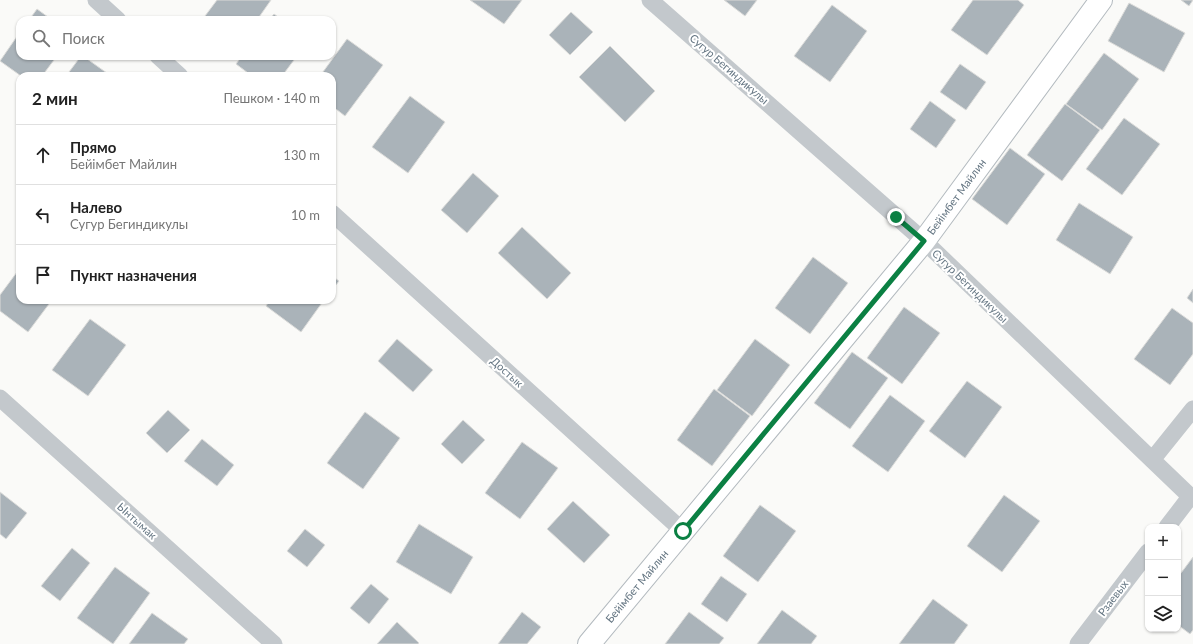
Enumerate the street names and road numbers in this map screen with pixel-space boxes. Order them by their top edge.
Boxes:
street label: Сугур Бегиндикулы [687,31,771,106]
street label: Бейімбет Майлин [924,156,988,237]
street label: Сугур Бегиндикулы [930,246,1011,325]
street label: Достык [488,354,526,390]
street label: Ынтымак [115,500,160,542]
street label: Бейімбет Майлин [603,547,671,625]
street label: Рзаевых [1095,577,1131,618]

